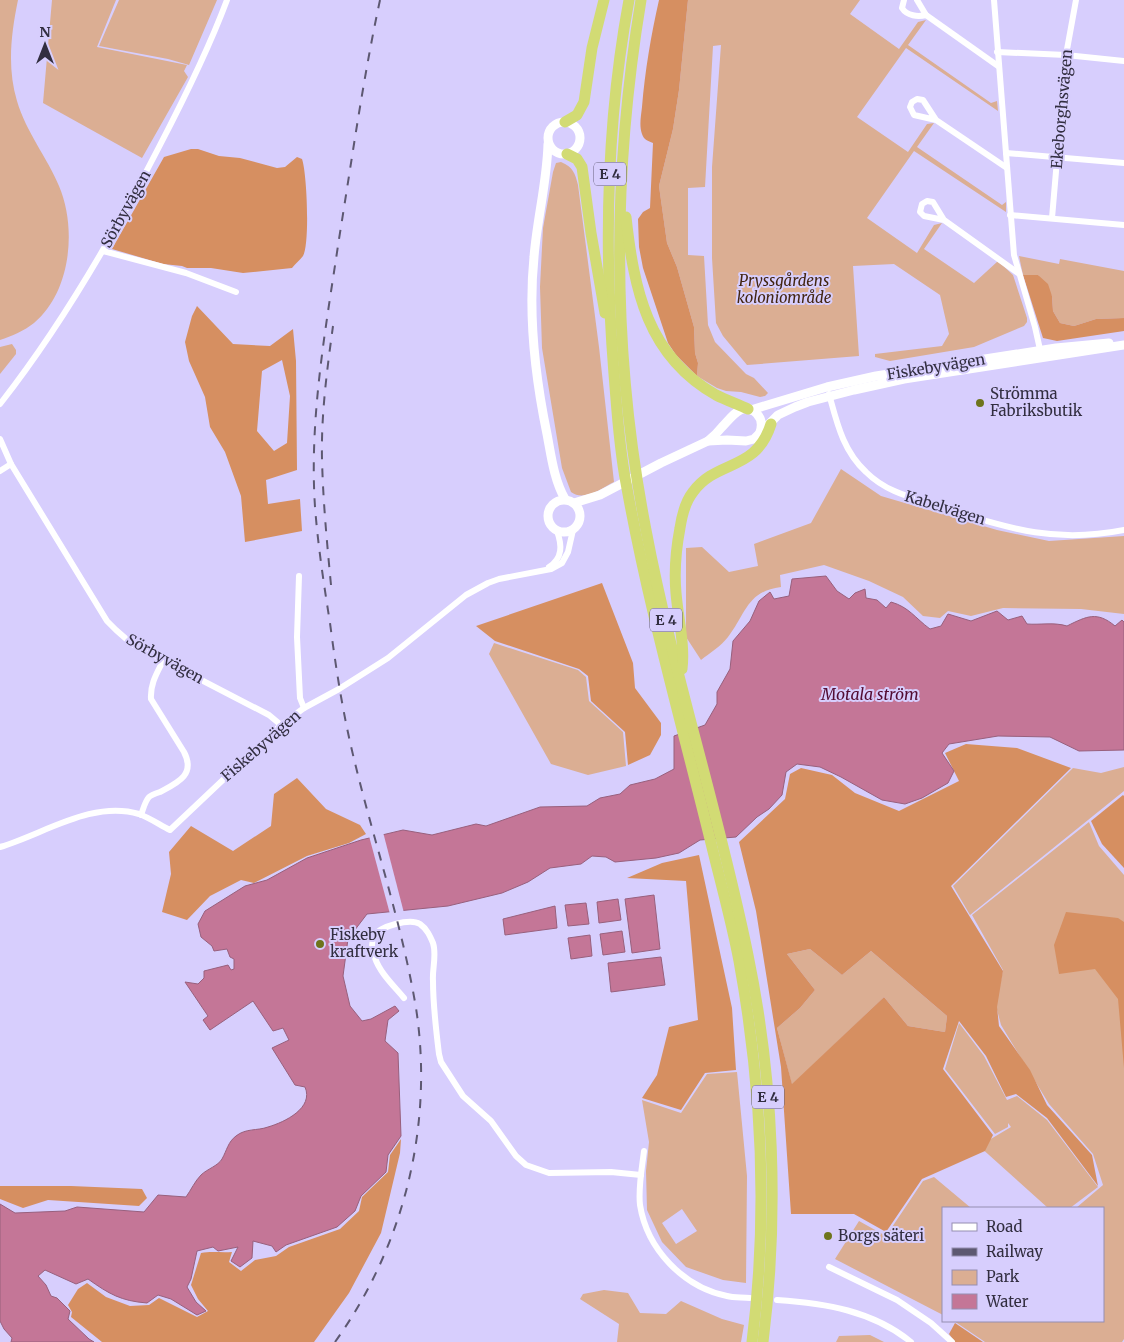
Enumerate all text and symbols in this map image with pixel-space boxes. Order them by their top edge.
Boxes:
north arrow [20,20,70,70]
text: N [39,23,51,41]
street label: Ekeborghsvägen [1047,48,1076,170]
road number: E 4 [594,162,626,185]
street label: Sörbyvägen [96,167,155,251]
park label: Pryssgårdens koloniområde [737,271,832,307]
street label: Fiskebyvägen [885,349,986,384]
place label: Strömma Fabriksbutik [990,384,1083,420]
marker: Strömma Fabriksbutik [974,397,986,409]
street label: Kabelvägen [902,486,988,529]
road number: E 4 [650,608,682,632]
street label: Sörbyvägen [123,629,207,688]
water label: Motala ström [820,684,919,704]
street label: Fiskebyvägen [217,706,304,785]
place label: Fiskeby kraftverk [330,925,399,961]
marker: Fiskeby kraftverk [314,938,326,950]
road number: E 4 [752,1086,784,1108]
legend [942,1207,1104,1322]
text: Road [986,1217,1022,1236]
place label: Borgs säteri [838,1226,924,1245]
marker: Borgs säteri [822,1230,834,1242]
text: Railway [986,1242,1043,1261]
text: Park [986,1267,1020,1286]
text: Water [985,1292,1029,1311]

